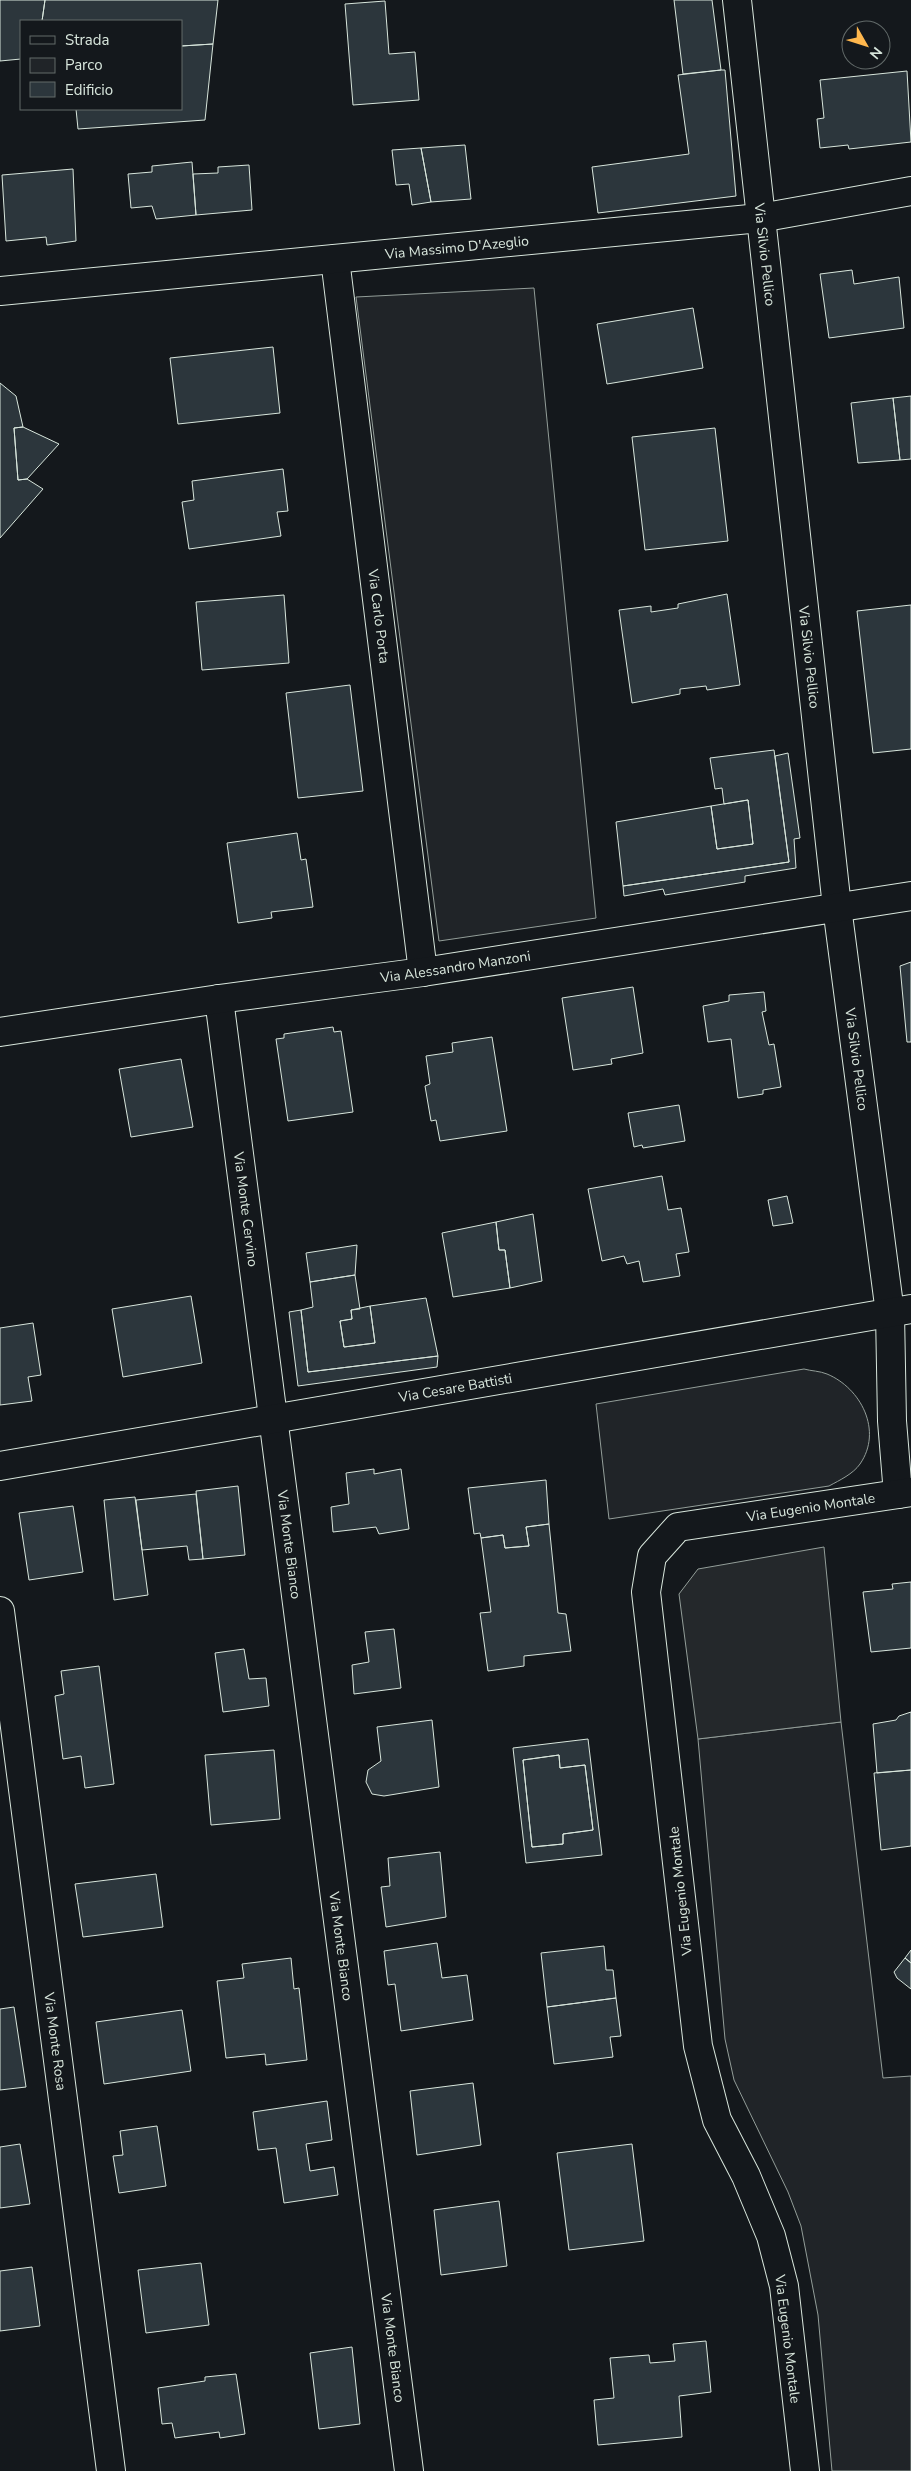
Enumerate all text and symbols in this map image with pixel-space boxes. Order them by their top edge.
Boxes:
legend [20,20,182,110]
north arrow [841,20,891,70]
text: Strada [65,30,109,50]
text: N [865,43,886,63]
text: Parco [65,55,103,75]
text: Edificio [65,80,113,100]
street label: Via Silvio Pellico [749,201,780,307]
street label: Via Massimo D'Azeglio [383,231,530,264]
street label: Via Carlo Porta [363,567,394,665]
street label: Via Silvio Pellico [794,604,824,710]
street label: Via Alessandro Manzoni [378,946,532,988]
street label: Via Silvio Pellico [840,1006,873,1112]
street label: Via Monte Cervino [229,1150,262,1268]
street label: Via Cesare Battisti [396,1369,514,1407]
street label: Via Monte Bianco [272,1488,305,1600]
street label: Via Eugenio Montale [744,1489,876,1527]
street label: Via Eugenio Montale [664,1825,697,1957]
street label: Via Monte Bianco [324,1890,357,2002]
street label: Via Monte Rosa [39,1990,71,2092]
street label: Via Eugenio Montale [770,2273,805,2405]
street label: Via Monte Bianco [376,2291,409,2404]

